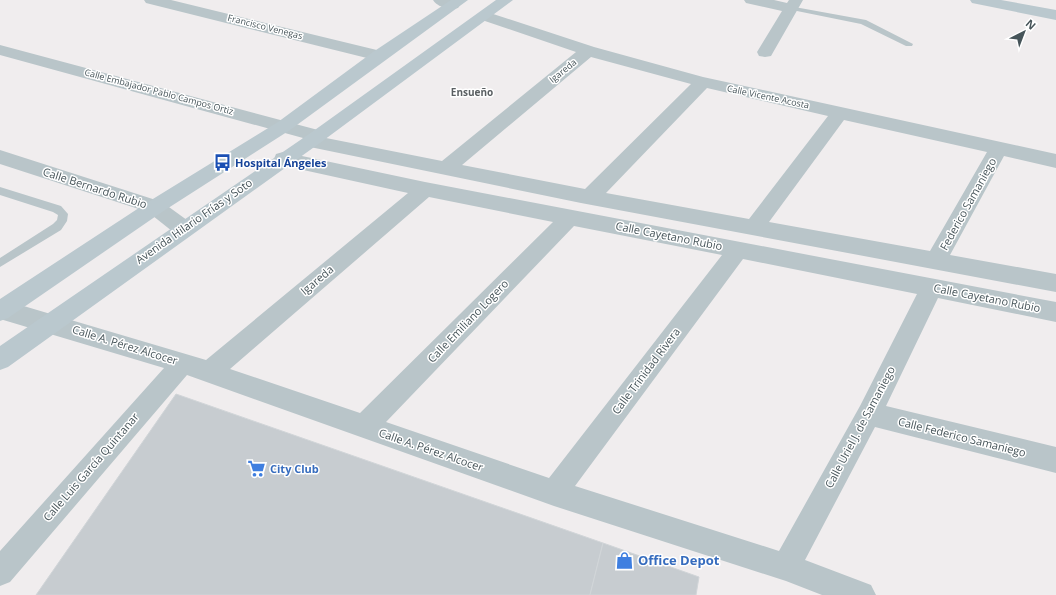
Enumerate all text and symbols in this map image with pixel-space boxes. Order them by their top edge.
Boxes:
street label: Francisco Venegas [226,11,304,42]
north arrow [1004,12,1044,52]
text: N [1023,16,1039,33]
street label: Igareda [546,56,579,86]
street label: Calle Embajador Pablo Campos Ortiz [83,65,235,118]
street label: Calle Vicente Acosta [726,81,810,112]
district label: Ensueño [451,85,493,99]
bus stop icon: Hospital Ángeles [212,153,232,173]
place label: Hospital Ángeles [235,155,327,170]
street label: Federico Samaniego [936,155,999,253]
street label: Calle Bernardo Rubio [41,164,149,212]
street label: Avenida Hilario Frías y Soto [132,174,255,267]
street label: Calle Cayetano Rubio [615,218,724,253]
street label: Igareda [297,261,336,298]
street label: Calle Emiliano Logero [424,276,512,366]
street label: Calle Cayetano Rubio [933,280,1042,315]
street label: Calle A. Pérez Alcocer [71,321,180,368]
street label: Calle Trinidad Rivera [608,324,683,417]
street label: Calle Uriel J. de Samaniego [821,363,898,490]
street label: Calle Luis García Quintanar [39,409,142,524]
street label: Calle Federico Samaniego [897,413,1028,460]
street label: Calle A. Pérez Alcocer [377,425,486,475]
supermarket icon: City Club [247,459,267,479]
place label: City Club [270,461,319,476]
shop icon: Office Depot [615,550,635,570]
place label: Office Depot [638,551,720,569]

